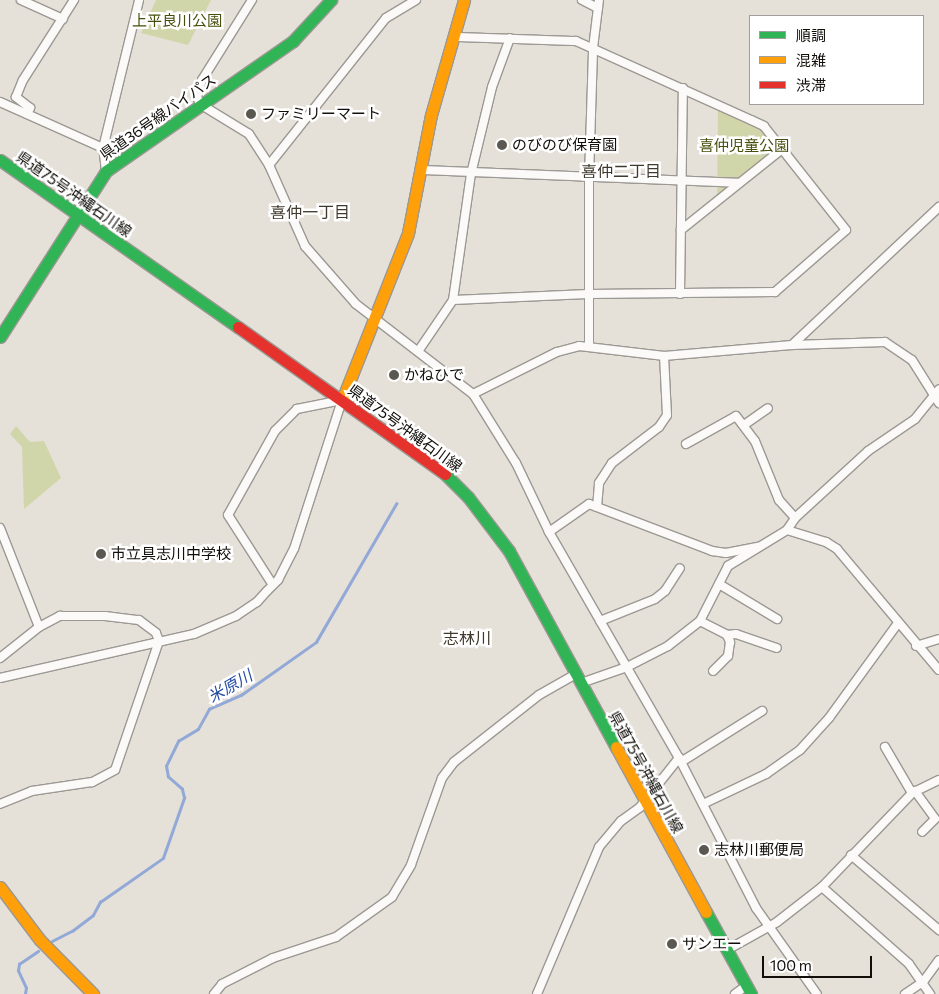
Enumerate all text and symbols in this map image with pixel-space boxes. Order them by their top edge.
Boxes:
park label: 上平良川公園 [132,12,222,30]
legend [749,15,924,105]
text: 順調 [796,26,826,44]
text: 混雑 [796,51,826,69]
street label: 県道36号線バイパス [96,70,220,164]
text: 渋滞 [796,76,826,94]
place label: ファミリーマート [261,105,381,123]
marker: ファミリーマート [245,108,257,120]
place label: のびのび保育園 [512,136,617,154]
park label: 喜仲児童公園 [699,137,789,155]
marker: のびのび保育園 [496,139,508,151]
street label: 県道75号沖縄石川線 [13,147,135,241]
district label: 喜仲二丁目 [581,161,661,181]
district label: 喜仲一丁目 [270,202,350,222]
place label: かねひで [404,366,464,384]
marker: かねひで [388,369,400,381]
street label: 県道75号沖縄石川線 [344,381,466,475]
place label: 市立具志川中学校 [111,545,231,563]
marker: 市立具志川中学校 [95,548,107,560]
district label: 志林川 [443,628,491,648]
water label: 米原川 [204,666,256,706]
street label: 県道75号沖縄石川線 [605,708,687,836]
place label: 志林川郵便局 [714,841,804,859]
marker: 志林川郵便局 [698,844,710,856]
place label: サンエー [682,935,742,953]
marker: サンエー [666,938,678,950]
scale bar [764,946,874,978]
text: 100 m [770,956,812,974]

